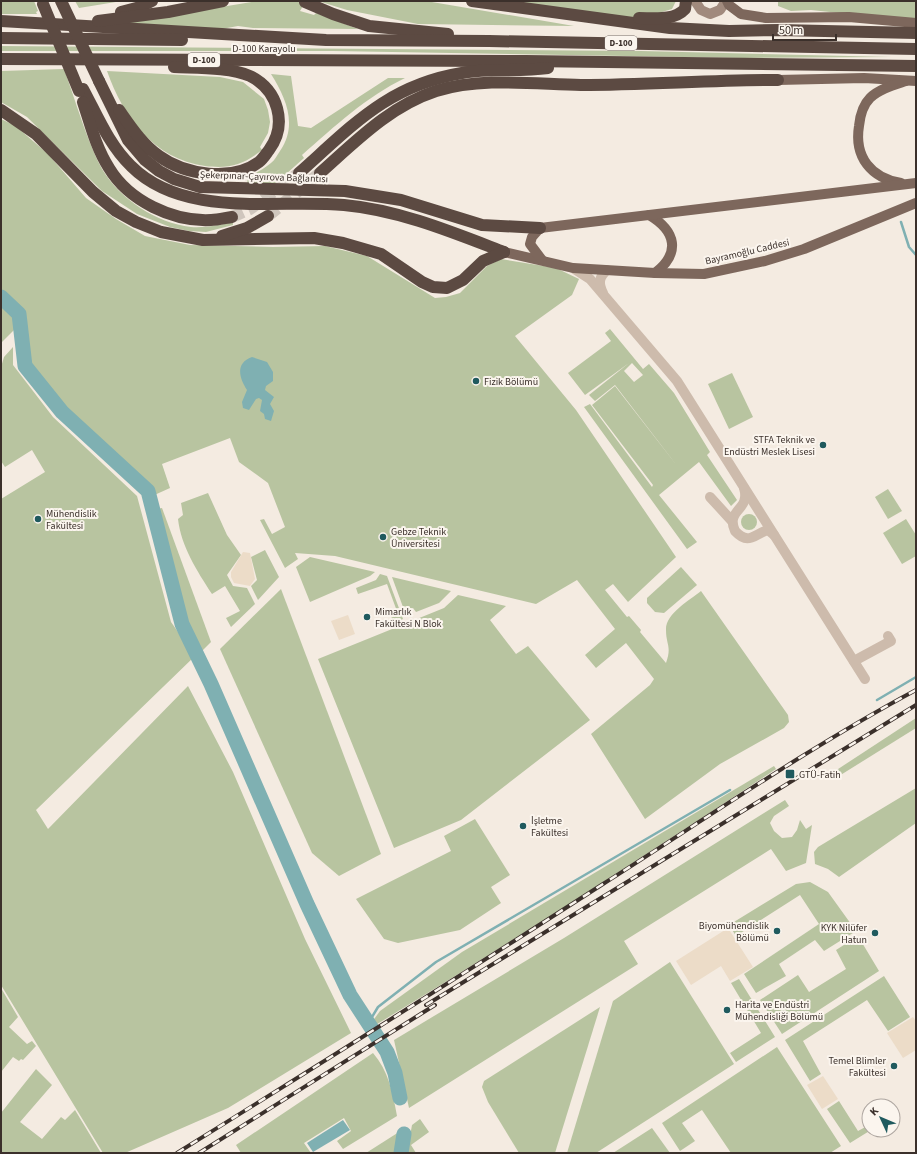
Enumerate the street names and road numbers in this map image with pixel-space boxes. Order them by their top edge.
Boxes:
road number: D-100 [605,36,637,50]
street label: D-100 Karayolu [232,42,296,56]
road number: D-100 [188,53,220,67]
street label: Şekerpınar-Çayırova Bağlantısı [200,168,328,186]
street label: Bayramoğlu Caddesi [704,235,791,268]

